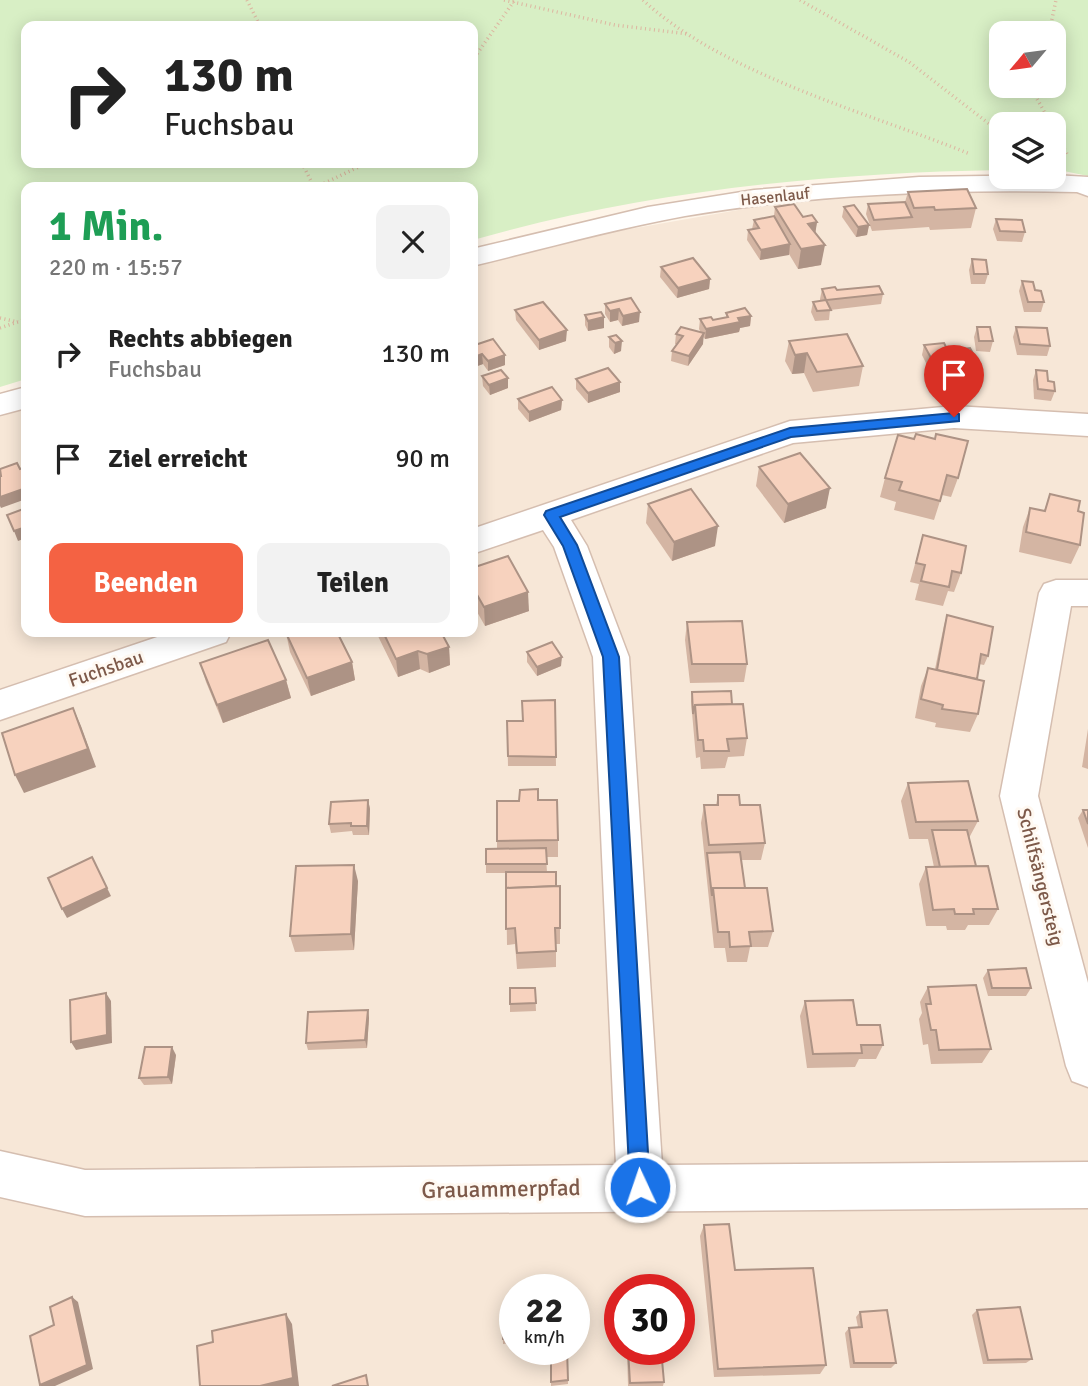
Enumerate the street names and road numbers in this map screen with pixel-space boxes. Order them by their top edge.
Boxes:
street label: Hasenlauf [739,183,811,211]
street label: Fuchsbau [65,645,147,693]
street label: Schilfsängersteig [1011,806,1069,948]
street label: Grauammerpfad [421,1173,581,1205]

